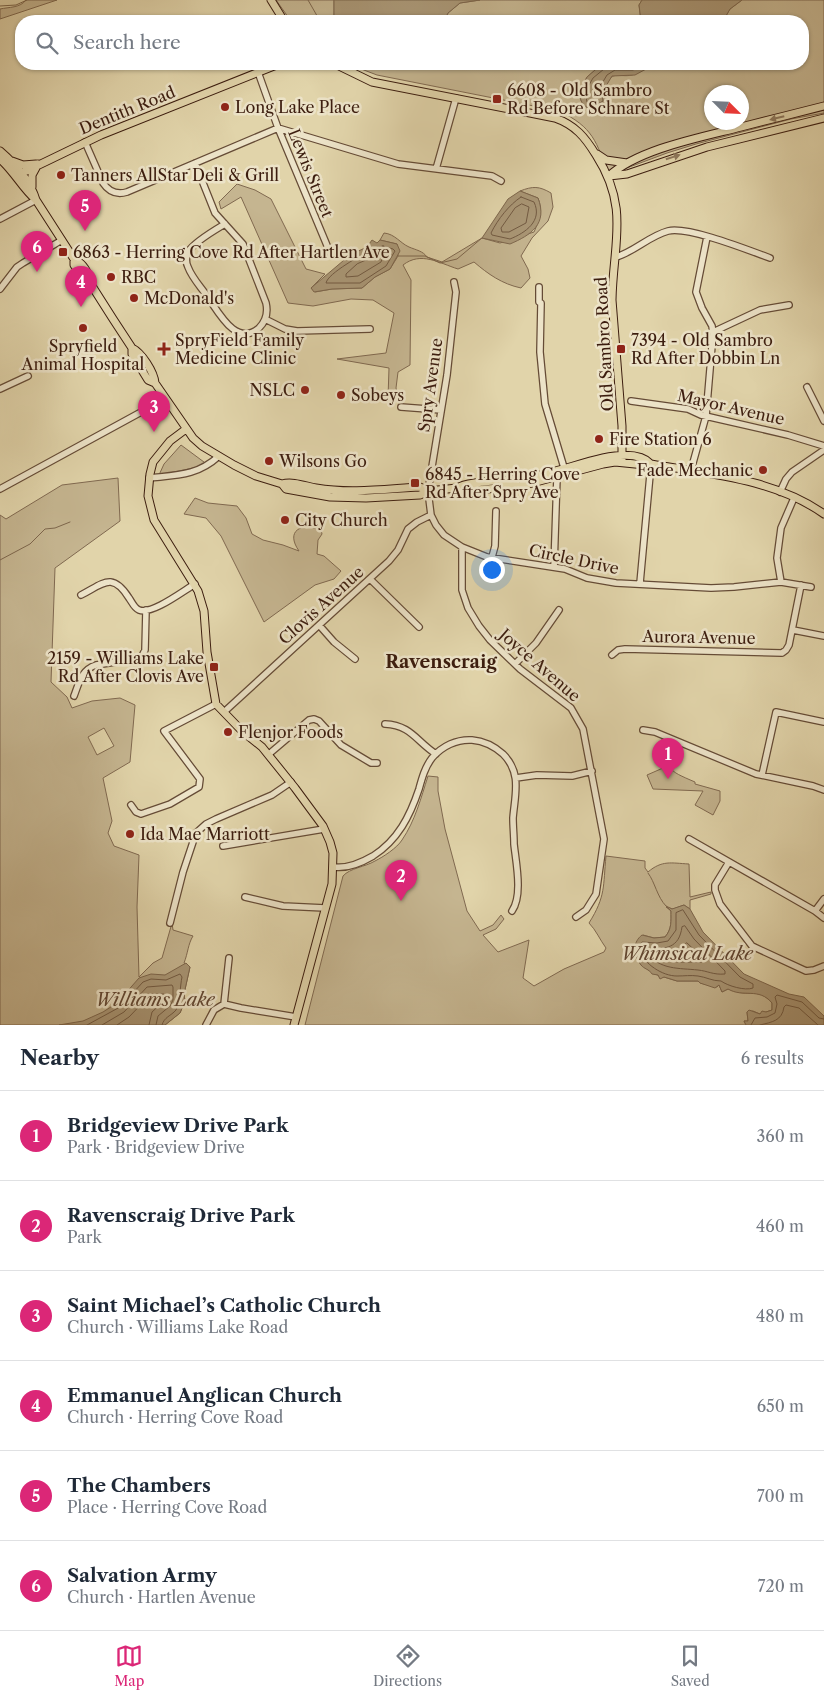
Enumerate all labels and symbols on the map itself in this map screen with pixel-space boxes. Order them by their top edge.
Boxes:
place label: 6608 - Old Sambro Rd Before Schnare St [507,80,670,118]
street label: Dentith Road [76,82,178,138]
north arrow [704,85,749,130]
marker: 6608 - Old Sambro Rd Before Schnare St [491,93,503,105]
place label: Long Lake Place [235,97,360,117]
marker: Long Lake Place [219,101,231,113]
one-way arrow [769,114,784,122]
street label: Lewis Street [284,126,338,221]
one-way arrow [665,153,680,161]
place label: Tanners AllStar Deli & Grill [71,165,279,185]
marker: Tanners AllStar Deli & Grill [55,169,67,181]
pin: 5 [69,190,101,231]
pin: 6 [21,231,53,272]
place label: 6863 - Herring Cove Rd After Hartlen Ave [73,242,390,262]
marker: 6863 - Herring Cove Rd After Hartlen Ave [57,246,69,258]
pin: 4 [65,266,97,307]
place label: RBC [121,267,156,287]
marker: RBC [105,271,117,283]
street label: Old Sambro Road [590,276,618,412]
place label: McDonald's [144,288,234,308]
marker: McDonald's [128,292,140,304]
marker: Spryfield Animal Hospital [77,322,89,334]
place label: SpryField Family Medicine Clinic [175,330,305,368]
place label: 7394 - Old Sambro Rd After Dobbin Ln [631,330,780,368]
place label: Spryfield Animal Hospital [21,336,145,374]
street label: Spry Avenue [413,337,447,433]
marker: SpryField Family Medicine Clinic [157,342,171,356]
marker: 7394 - Old Sambro Rd After Dobbin Ln [615,343,627,355]
place label: NSLC [249,380,295,400]
marker: NSLC [299,384,311,396]
place label: Sobeys [351,385,404,405]
street label: Mayor Avenue [676,385,787,429]
marker: Sobeys [335,389,347,401]
pin: 3 [138,391,170,432]
place label: Fire Station 6 [609,429,712,449]
marker: Fire Station 6 [593,433,605,445]
place label: Wilsons Go [278,451,367,471]
marker: Wilsons Go [263,455,275,467]
place label: Fade Mechanic [637,460,753,480]
place label: 6845 - Herring Cove Rd After Spry Ave [425,464,580,502]
marker: Fade Mechanic [757,464,769,476]
marker: 6845 - Herring Cove Rd After Spry Ave [409,477,421,489]
place label: City Church [295,510,388,530]
marker: City Church [279,514,291,526]
street label: Circle Drive [527,540,621,578]
your location [479,557,505,583]
street label: Clovis Avenue [274,562,368,648]
street label: Joyce Avenue [493,622,585,706]
street label: Aurora Avenue [641,626,756,648]
place label: 2159 - Williams Lake Rd After Clovis Ave [47,648,204,686]
district label: Ravenscraig [385,651,497,673]
marker: 2159 - Williams Lake Rd After Clovis Ave [208,661,220,673]
place label: Flenjor Foods [238,722,343,742]
marker: Flenjor Foods [222,726,234,738]
pin: 1 [652,738,684,779]
place label: Ida Mae Marriott [140,824,270,844]
marker: Ida Mae Marriott [124,828,136,840]
pin: 2 [385,860,417,901]
water label: Whimsical Lake [621,943,754,965]
water label: Williams Lake [95,989,216,1011]

